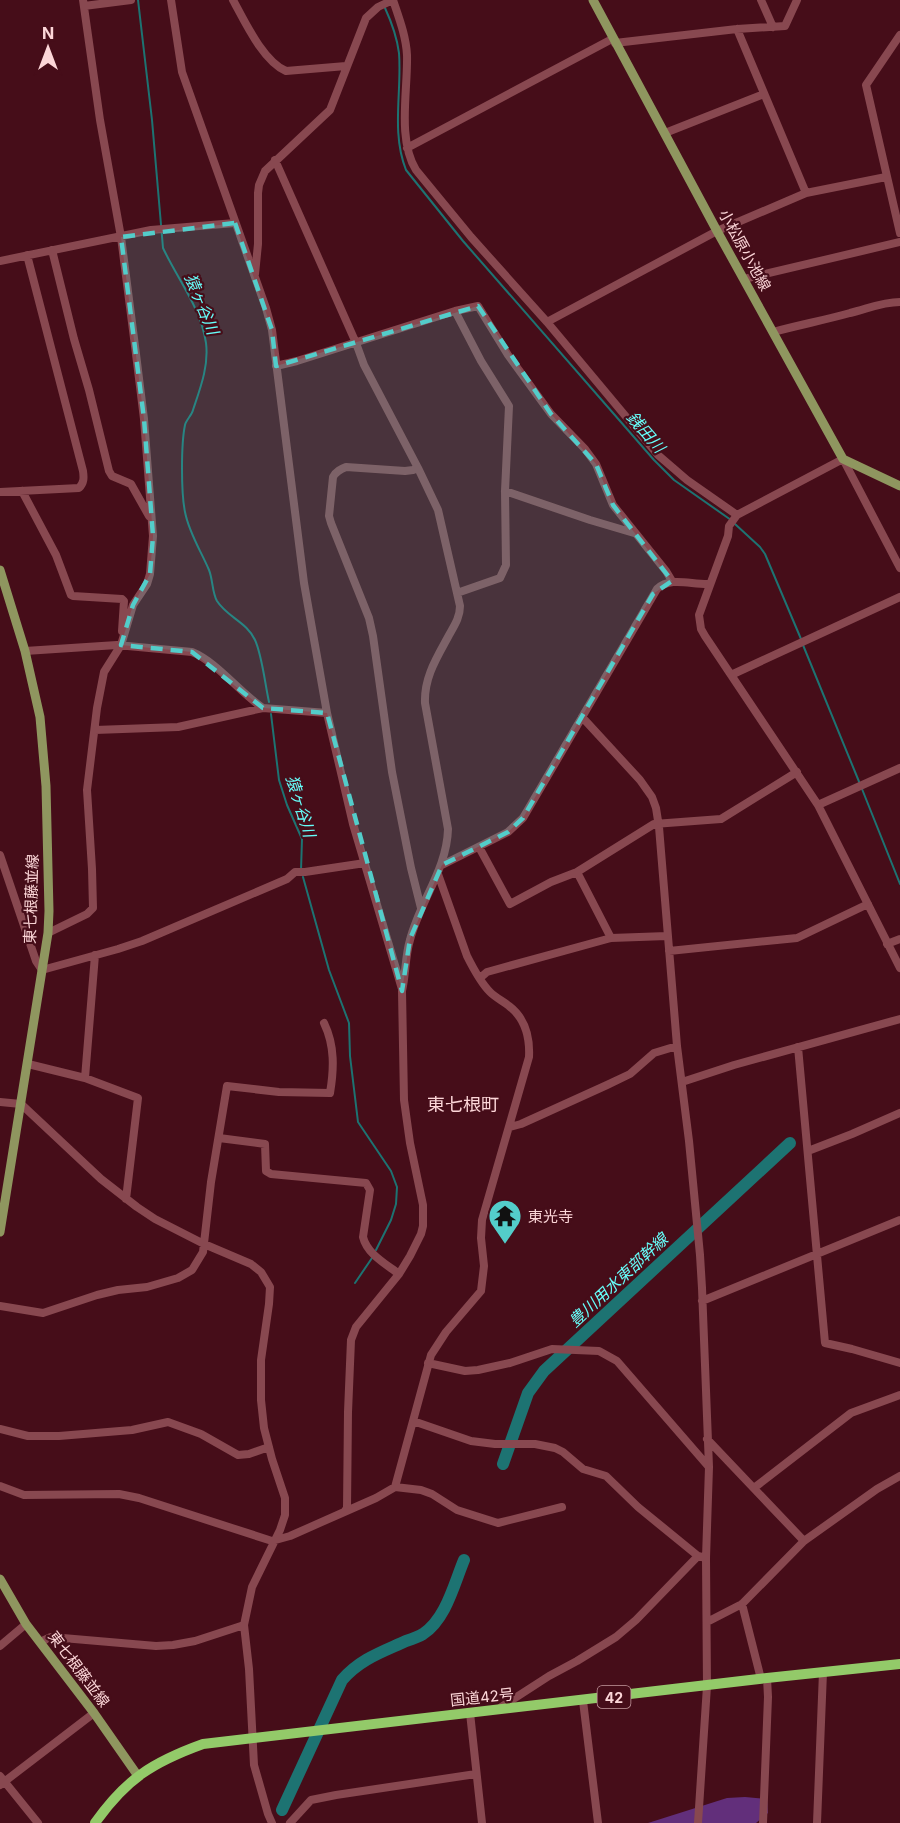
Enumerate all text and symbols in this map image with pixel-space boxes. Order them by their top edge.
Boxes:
north arrow [18,18,78,78]
text: N [42,23,54,43]
street label: 小松原小池線 [715,206,775,294]
water label: 猿ヶ谷川 [181,271,224,339]
water label: 銭田川 [623,407,671,458]
water label: 猿ヶ谷川 [282,772,321,841]
street label: 東七根藤並線 [20,854,42,944]
district label: 東七根町 [427,1094,499,1115]
temple icon: 東光寺 [487,1198,523,1245]
place label: 東光寺 [528,1207,573,1226]
water label: 豊川用水東部幹線 [564,1228,673,1331]
street label: 東七根藤並線 [44,1627,114,1711]
street label: 国道42号 [449,1684,515,1710]
road number: 42 [598,1686,630,1708]

